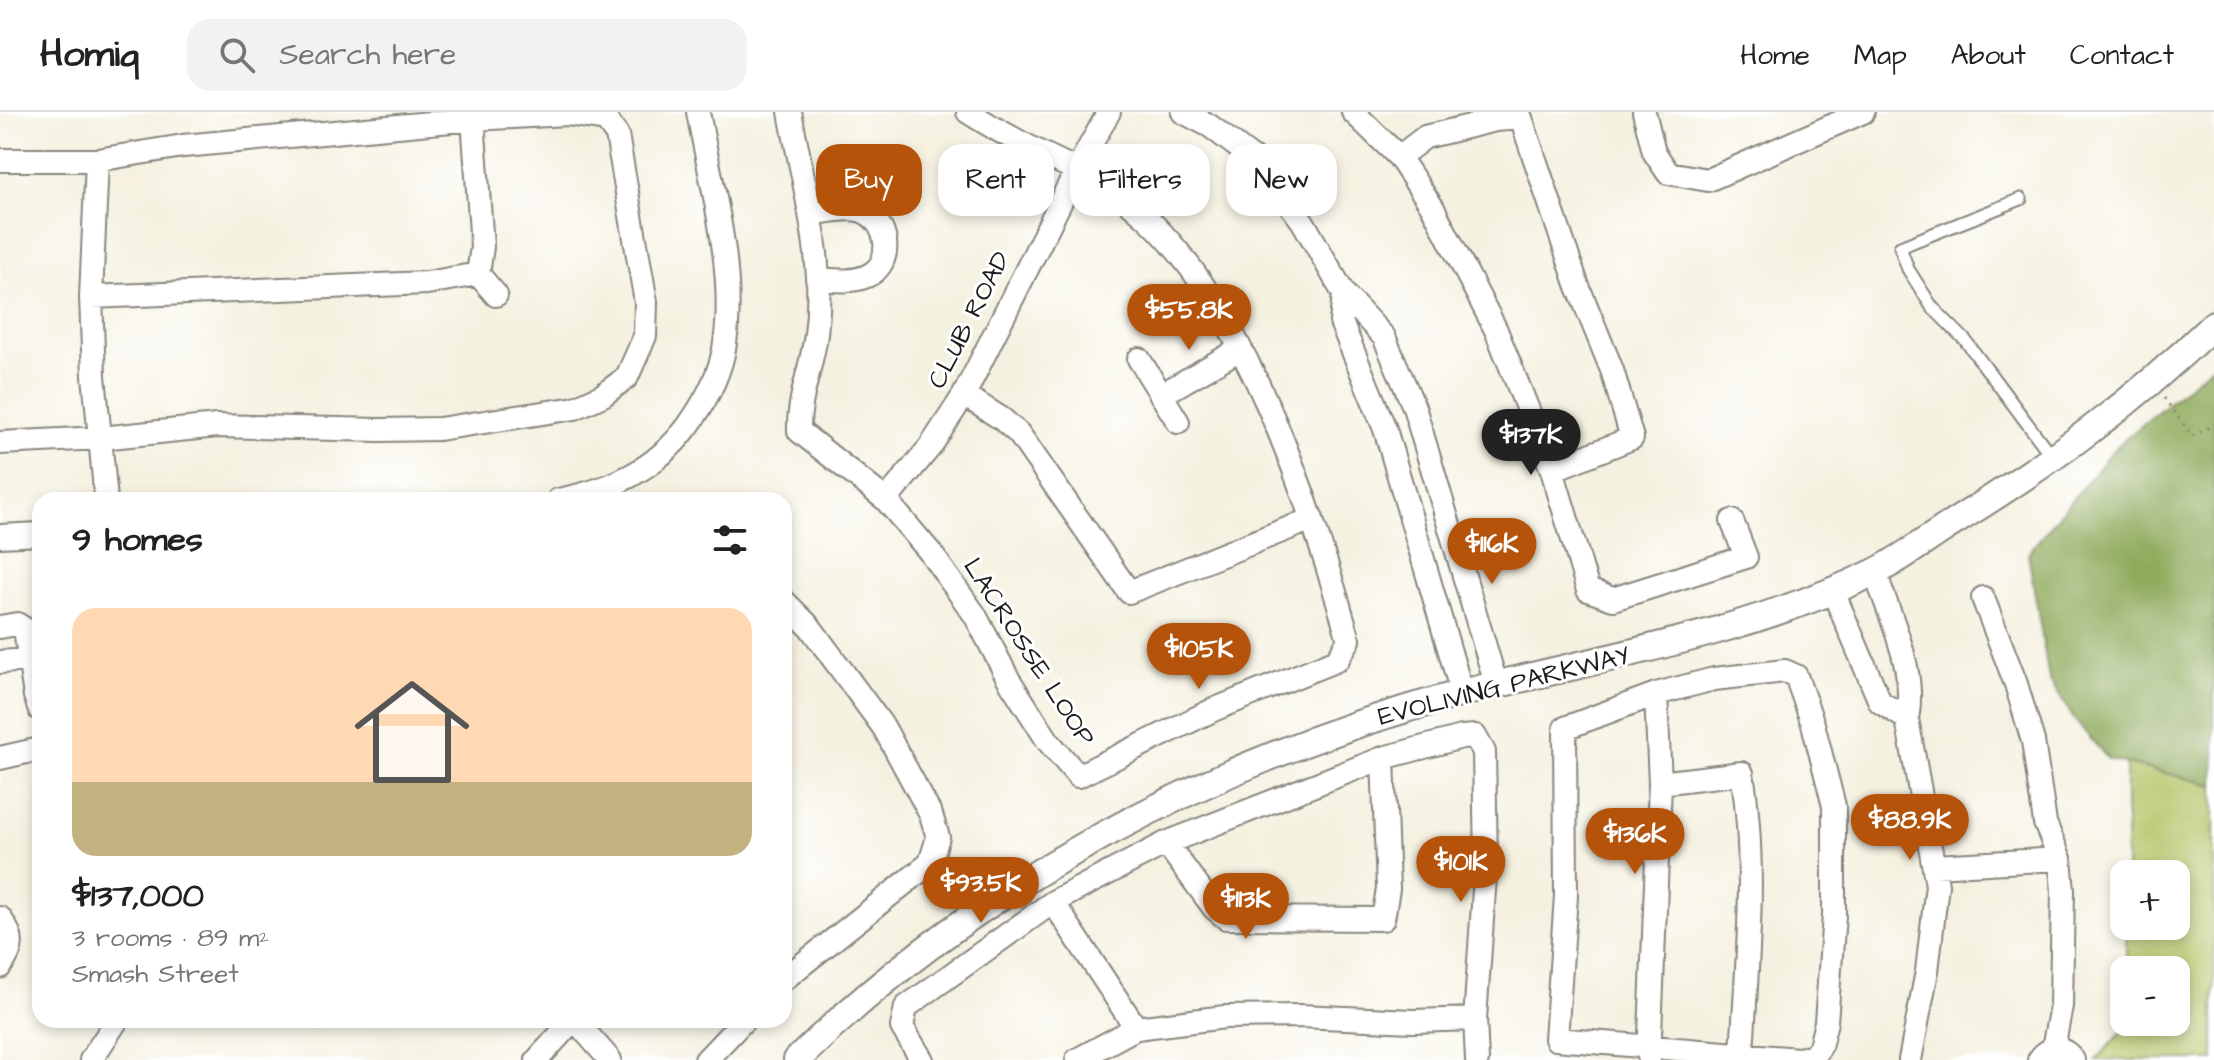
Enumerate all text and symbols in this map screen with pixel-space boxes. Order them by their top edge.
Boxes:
search box [187,19,747,91]
text: Homiq [40,29,139,81]
icon: search [215,33,259,77]
text: Search here [279,34,456,76]
text: Home [1740,36,1810,75]
text: Map [1854,36,1907,75]
text: About [1951,36,2026,75]
text: Contact [2070,36,2174,75]
chip: Buy [816,144,922,216]
chip: Rent [938,144,1054,216]
chip: Filters [1070,144,1210,216]
chip: New [1226,144,1337,216]
street label: CLUB ROAD [919,245,1019,395]
pin: $55.8K [1124,284,1254,352]
text: $55.8K [1145,292,1233,328]
pin: $137K [1475,409,1587,477]
text: $137K [1500,417,1562,453]
text: 9 homes [72,516,203,564]
icon: filters [708,518,752,562]
pin: $116K [1436,518,1548,586]
text: $116K [1465,526,1519,562]
street label: LACROSSE LOOP [955,551,1104,753]
pin: $105K [1143,623,1255,691]
text: $105K [1165,631,1233,667]
street label: EVOLIVING PARKWAY [1374,637,1634,735]
icon: home [340,660,484,804]
pin: $88.9K [1845,794,1975,862]
text: $88.9K [1869,802,1951,838]
pin: $136K [1579,808,1691,876]
text: $136K [1603,816,1667,852]
pin: $101K [1405,836,1517,904]
text: $101K [1434,844,1488,880]
pin: $93.5K [916,857,1046,925]
map controls [2110,860,2190,1036]
button: + [2110,860,2190,940]
text: $93.5K [941,865,1021,901]
text: $137,000 [72,872,204,920]
pin: $113K [1190,873,1302,941]
text: $113K [1221,881,1271,917]
text: 3 rooms · 89 m² [72,920,269,956]
text: Smash Street [72,956,239,992]
button: − [2110,956,2190,1036]

